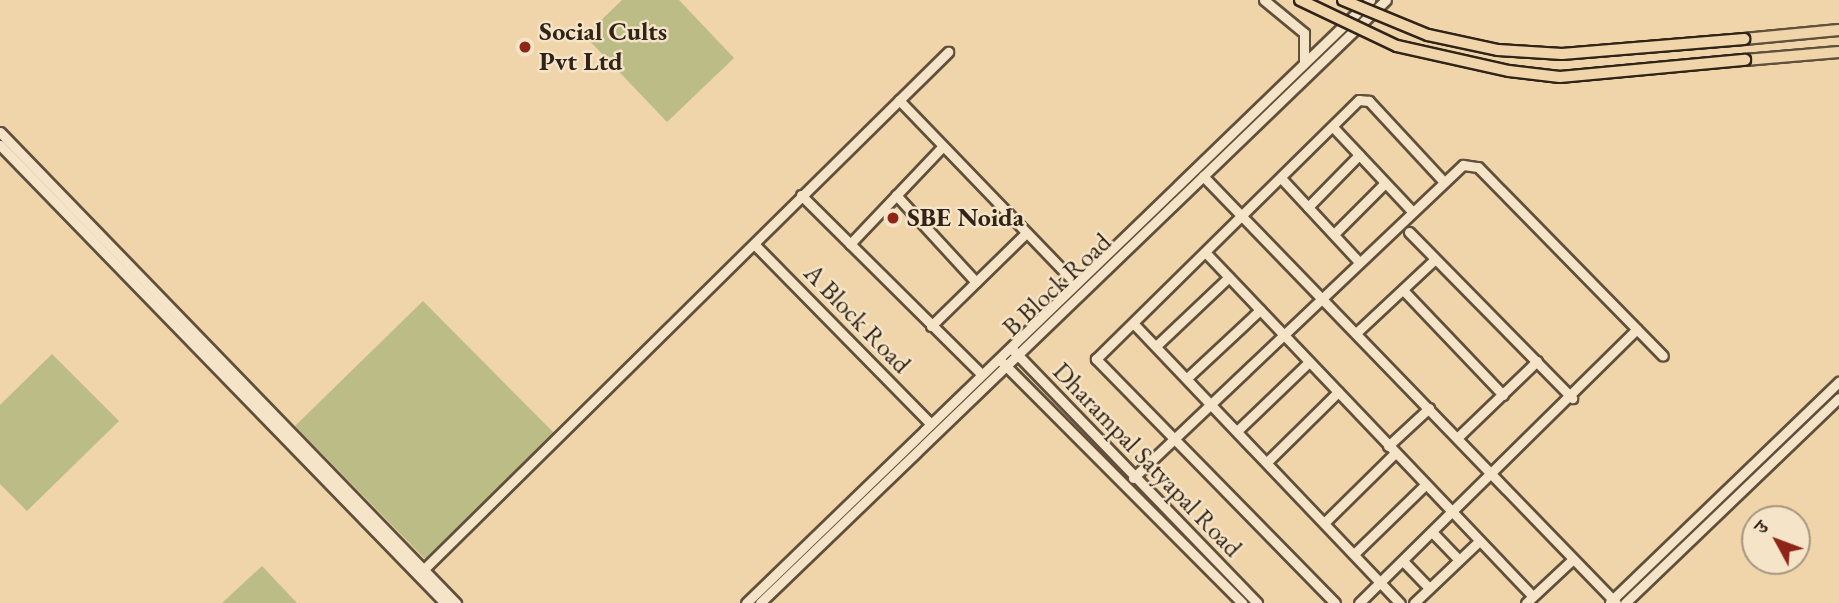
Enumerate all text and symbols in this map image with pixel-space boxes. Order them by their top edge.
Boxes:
place label: Social Cults Pvt Ltd [539,16,667,78]
marker: Social Cults Pvt Ltd [517,39,533,55]
place label: SBE Noida [907,202,1024,234]
marker: SBE Noida [885,210,901,226]
street label: B Block Road [996,227,1118,343]
street label: A Block Road [797,258,917,380]
street label: Dharampal Satyapal Road [1046,356,1248,564]
north arrow [1741,505,1811,575]
text: उ [1749,515,1774,539]

